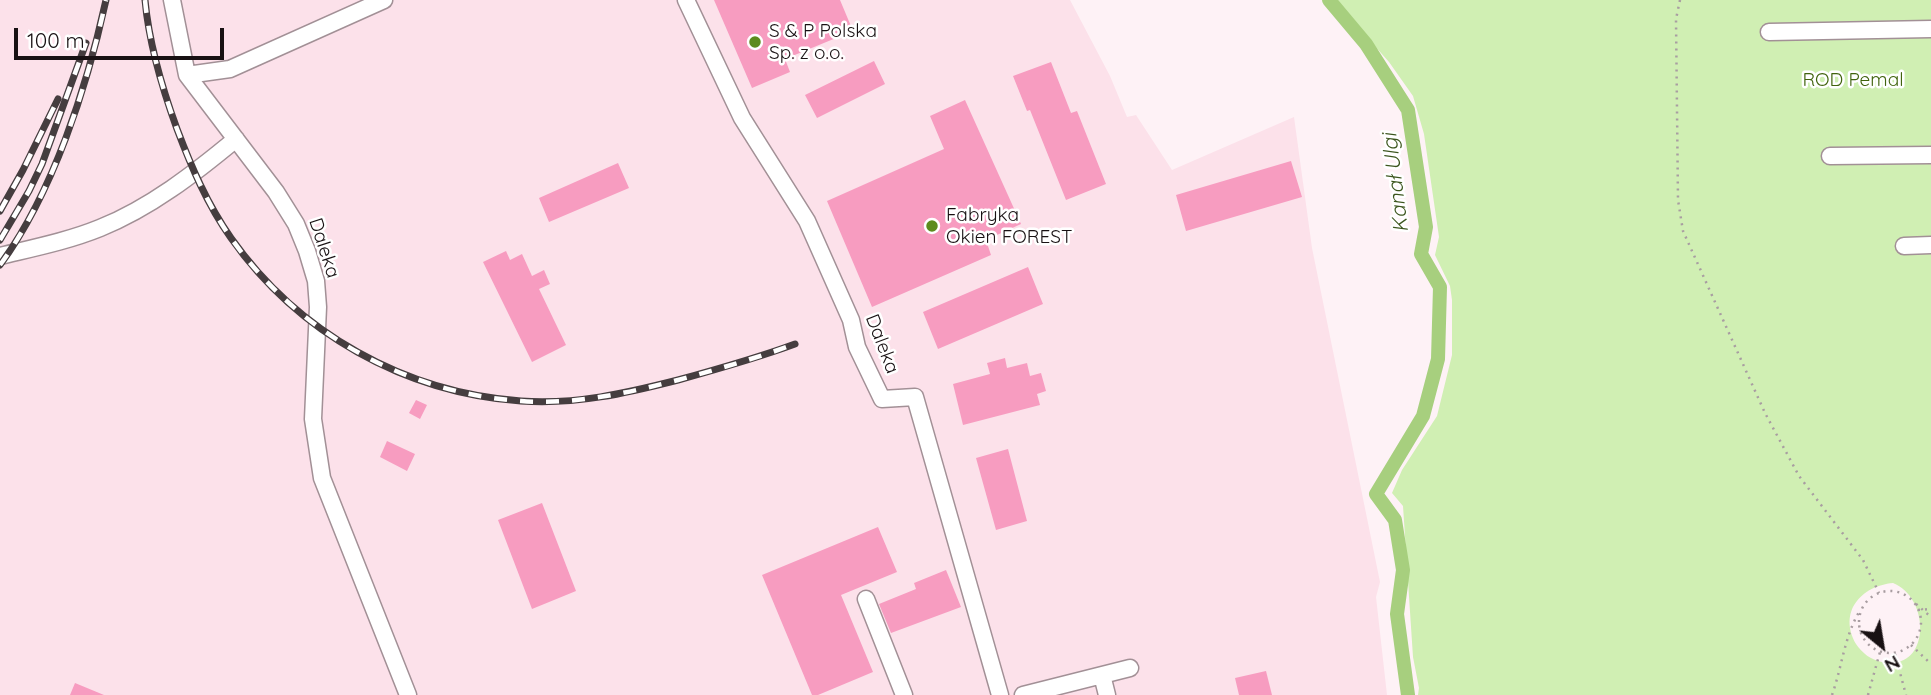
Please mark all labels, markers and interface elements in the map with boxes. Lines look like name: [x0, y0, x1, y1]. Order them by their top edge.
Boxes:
scale bar: [18, 14, 228, 58]
place label: S & P Polska Sp. z o.o.: [769, 20, 877, 64]
text: 100 m: [27, 27, 85, 53]
marker: S & P Polska Sp. z o.o.: [747, 34, 763, 50]
park label: ROD Pemal: [1802, 69, 1904, 91]
water label: Kanał Ulgi: [1377, 132, 1415, 234]
place label: Fabryka Okien FOREST: [946, 204, 1073, 248]
street label: Daleka: [304, 215, 344, 281]
marker: Fabryka Okien FOREST: [924, 218, 940, 234]
street label: Daleka: [860, 311, 904, 377]
north arrow: [1847, 611, 1917, 681]
text: N: [1880, 650, 1905, 678]

